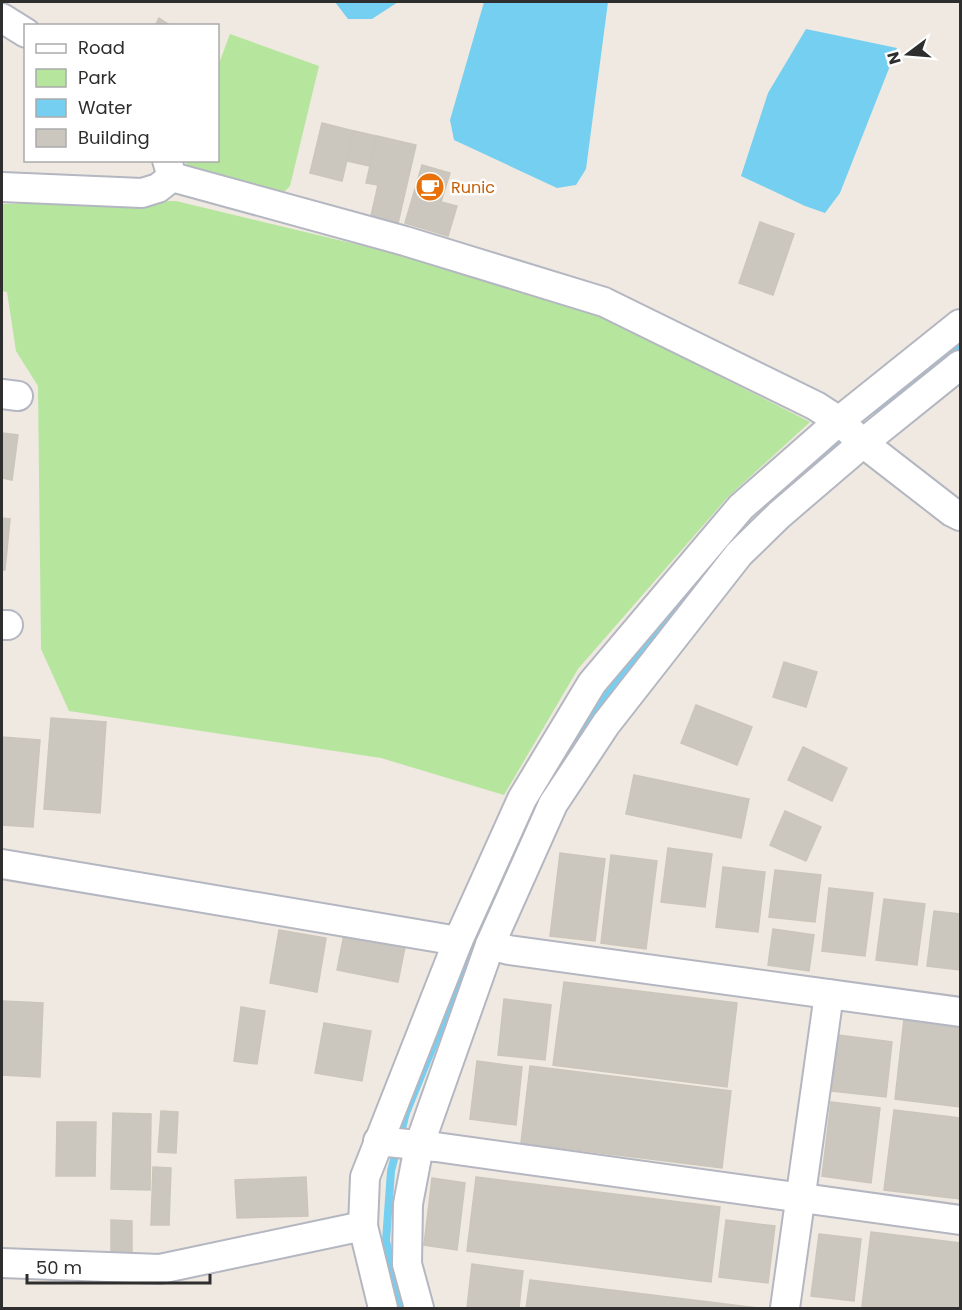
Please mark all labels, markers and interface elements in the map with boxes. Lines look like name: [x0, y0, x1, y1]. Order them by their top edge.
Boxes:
legend: [24, 24, 219, 162]
north arrow: [878, 24, 938, 84]
text: Road: [78, 35, 125, 60]
text: N: [881, 49, 907, 67]
text: Park: [78, 65, 117, 90]
text: Water: [78, 95, 132, 120]
text: Building: [78, 125, 150, 150]
cafe icon: Runic: [414, 171, 446, 203]
place label: Runic: [451, 176, 495, 199]
scale bar: [27, 1247, 210, 1285]
text: 50 m: [36, 1255, 82, 1280]

